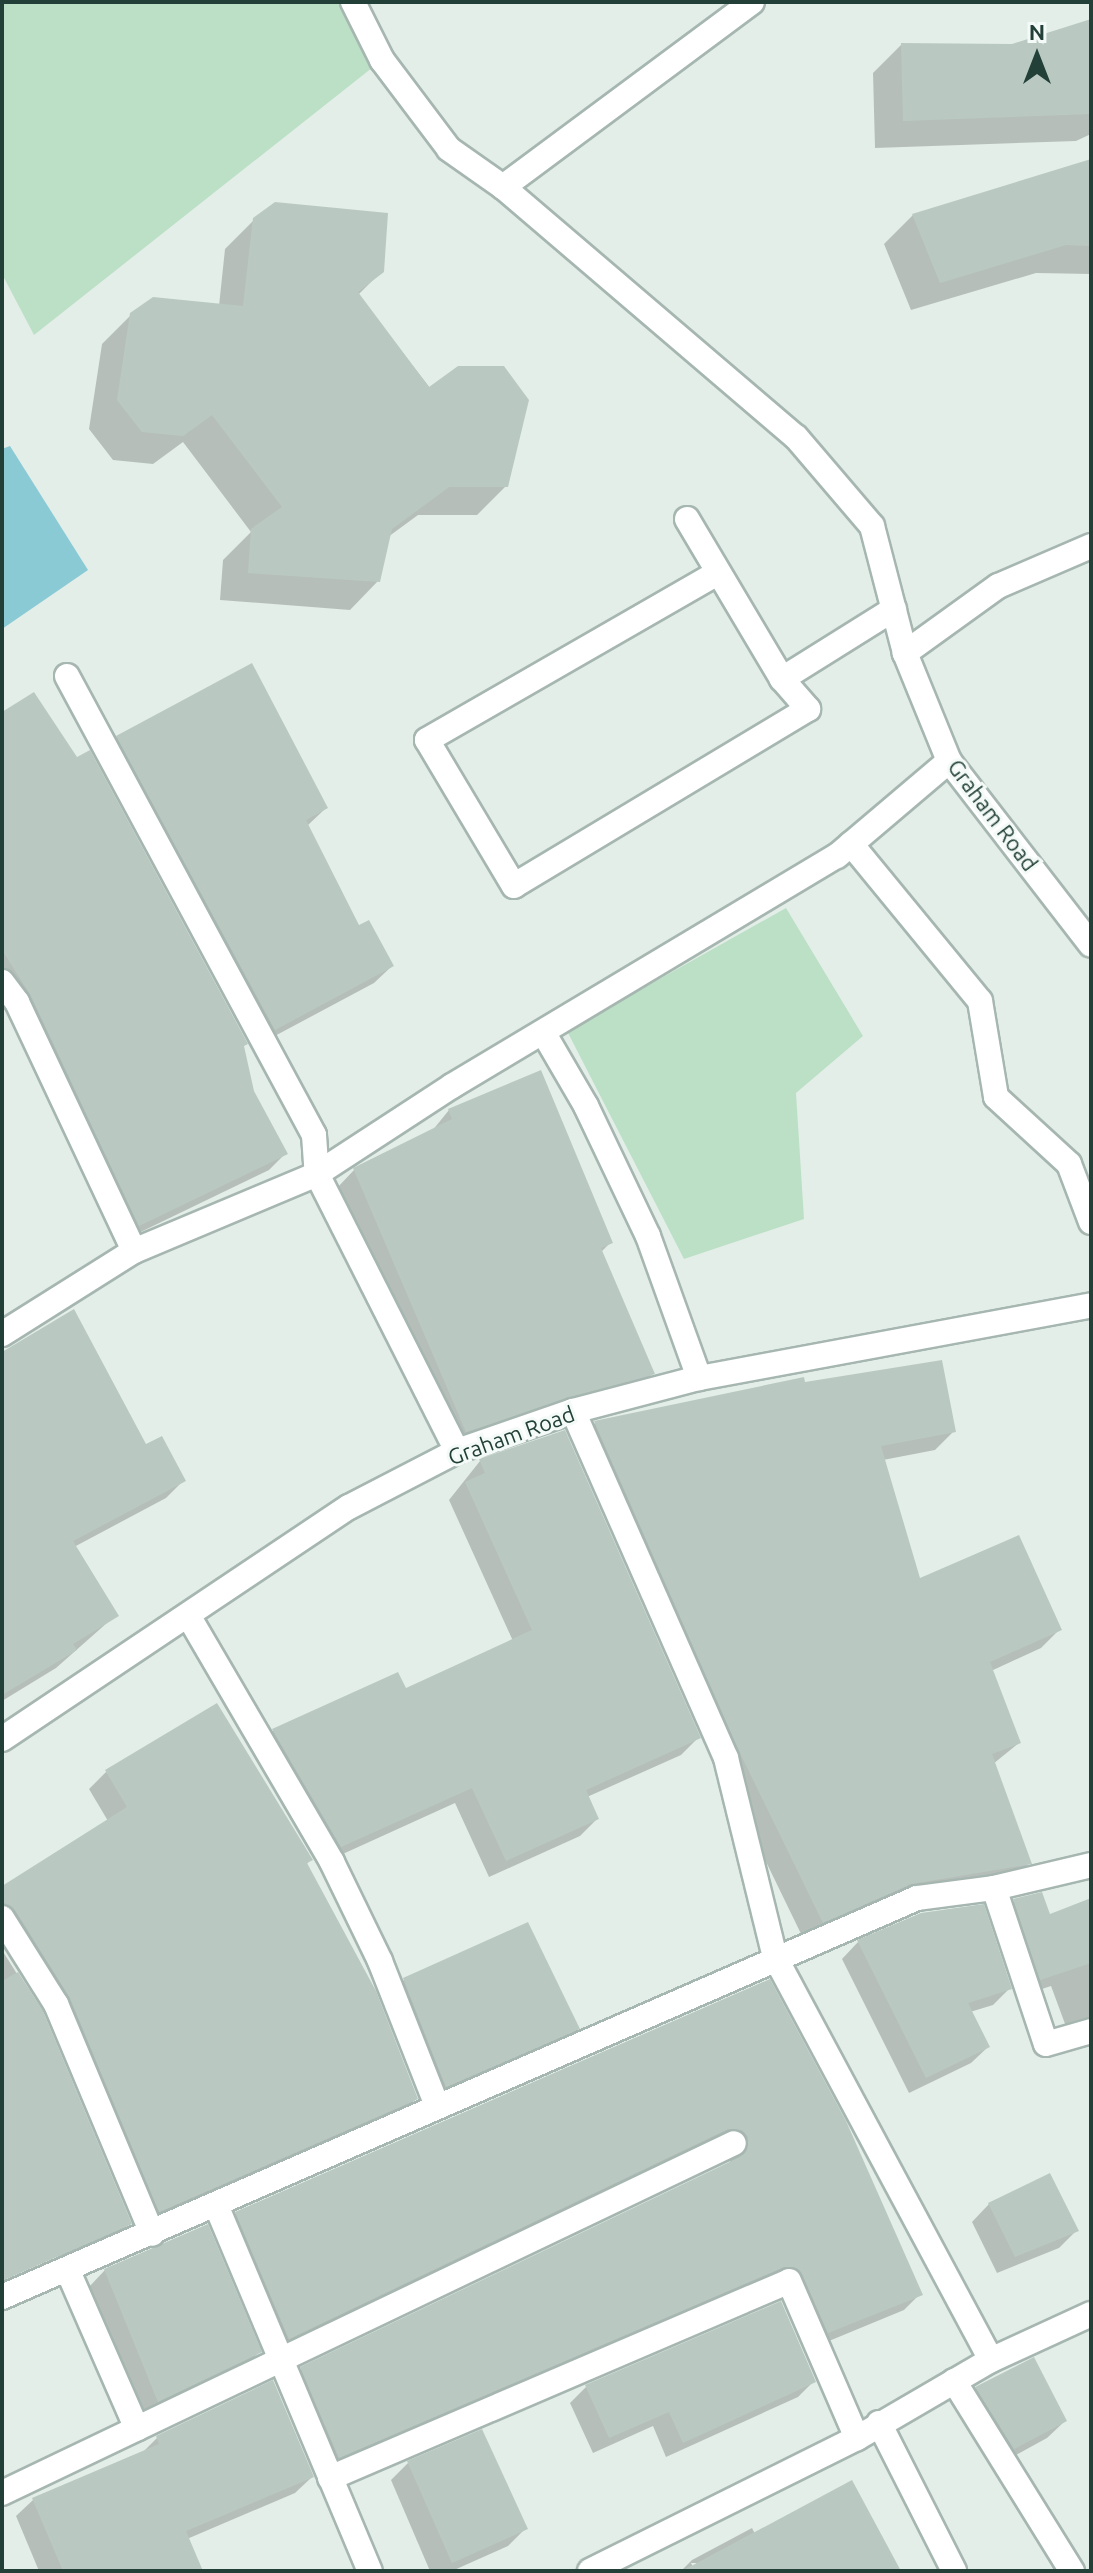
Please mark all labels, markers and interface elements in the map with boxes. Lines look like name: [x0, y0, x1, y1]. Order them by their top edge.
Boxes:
north arrow: [997, 16, 1077, 96]
text: N: [1029, 19, 1045, 44]
street label: Graham Road: [942, 754, 1044, 876]
street label: Graham Road: [444, 1400, 578, 1470]

